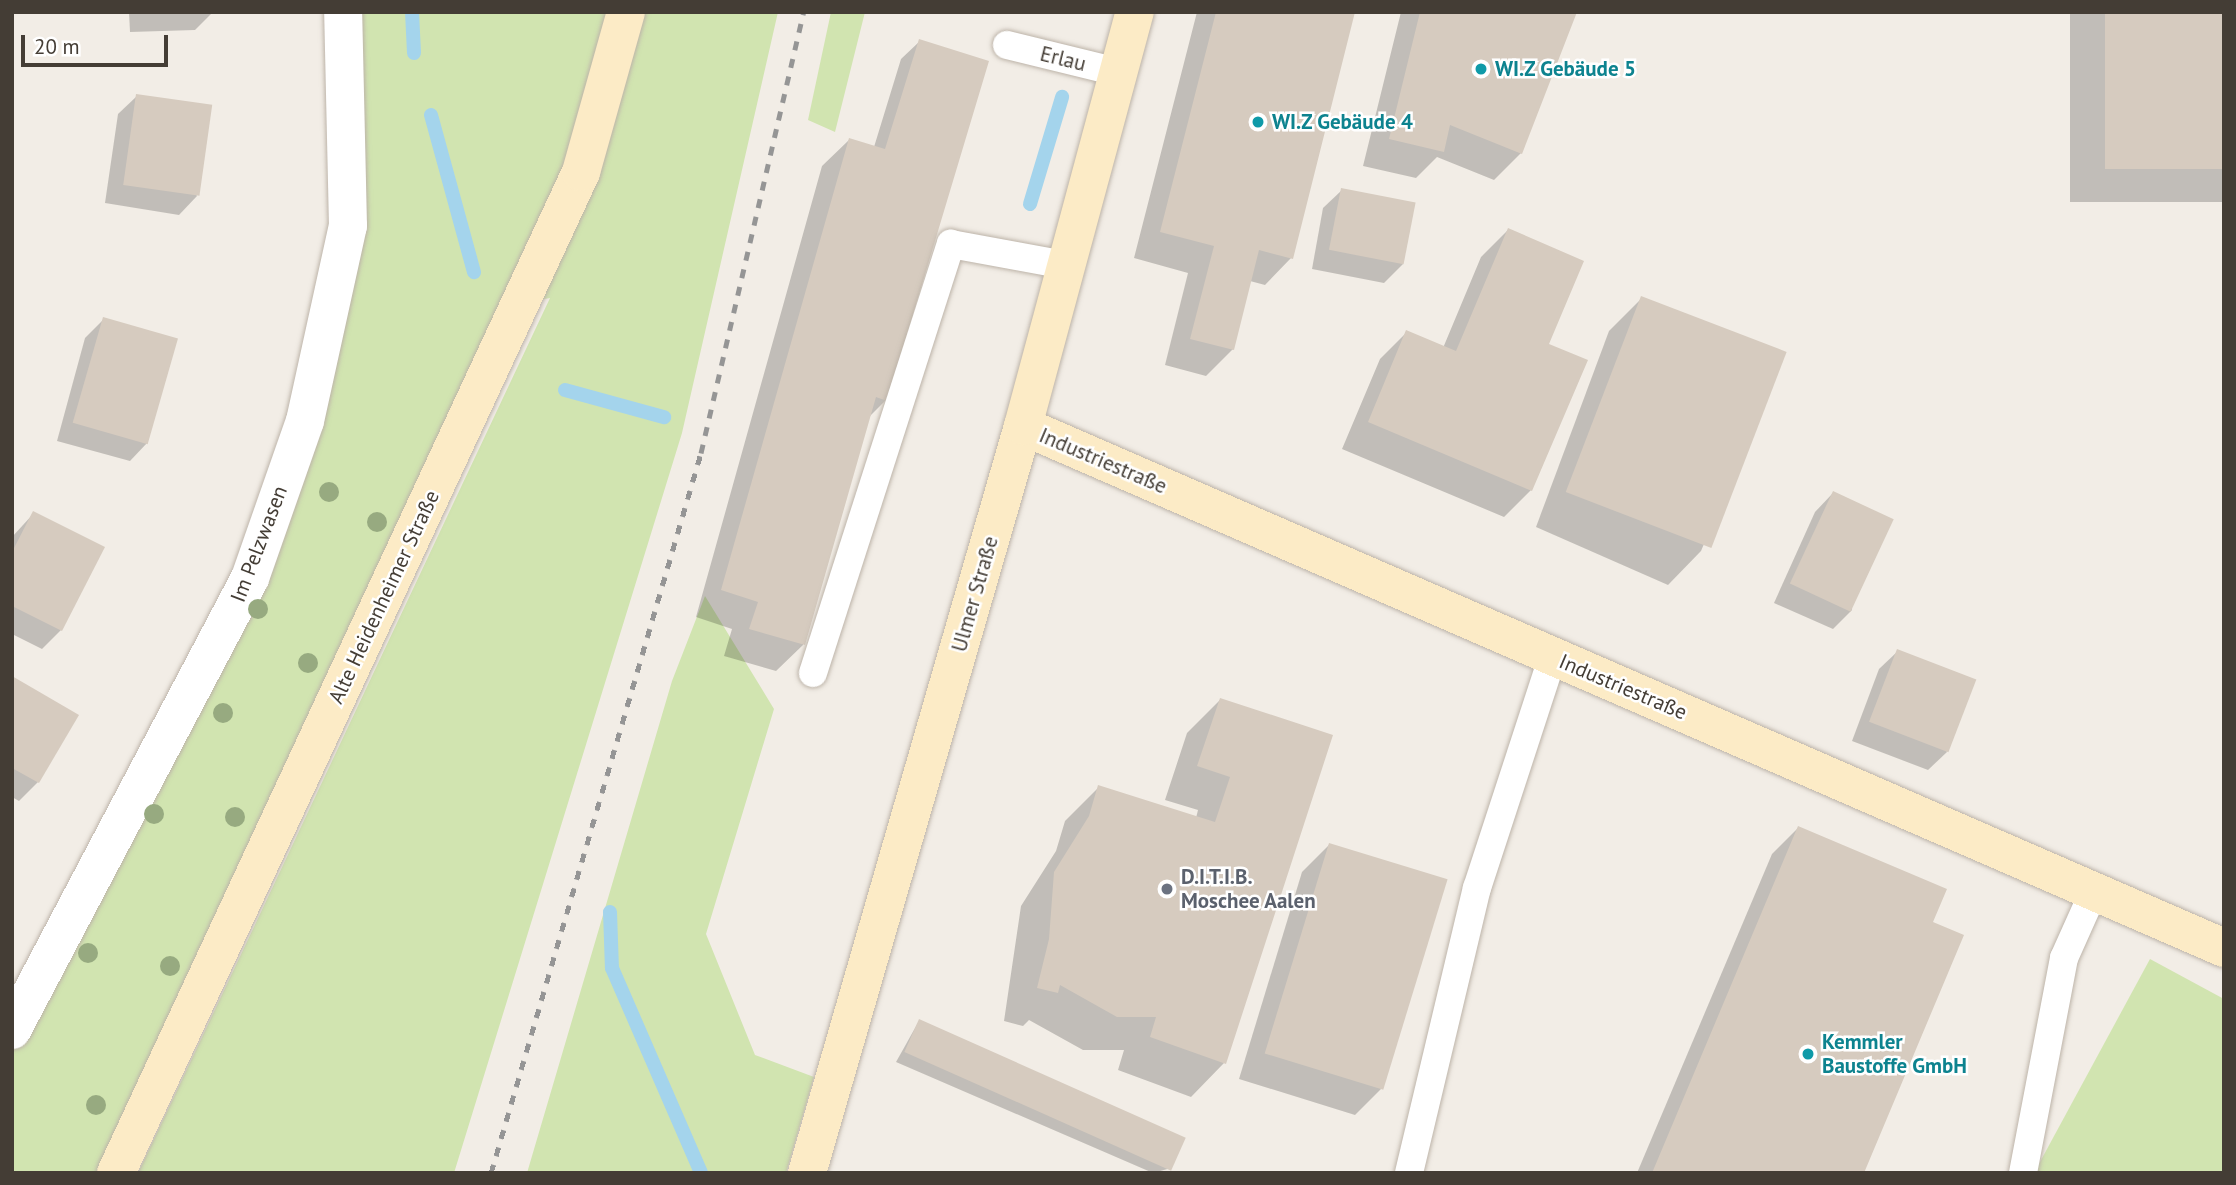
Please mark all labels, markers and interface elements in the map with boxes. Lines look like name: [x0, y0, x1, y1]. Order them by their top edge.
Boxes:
scale bar: [24, 21, 172, 65]
text: 20 m: [34, 33, 80, 60]
street label: Erlau: [1038, 41, 1088, 77]
place label: WI.Z Gebäude 5: [1495, 56, 1637, 82]
marker: WI.Z Gebäude 5: [1473, 61, 1489, 77]
place label: WI.Z Gebäude 4: [1272, 109, 1414, 135]
marker: WI.Z Gebäude 4: [1250, 114, 1266, 130]
street label: Industriestraße: [1035, 423, 1171, 499]
street label: Im Pelzwasen: [225, 482, 293, 606]
street label: Alte Heidenheimer Straße: [323, 486, 445, 708]
street label: Ulmer Straße: [946, 533, 1004, 655]
street label: Industriestraße: [1555, 649, 1691, 725]
place label: D.I.T.I.B. Moschee Aalen: [1181, 864, 1316, 914]
marker: D.I.T.I.B. Moschee Aalen: [1159, 881, 1175, 897]
place label: Kemmler Baustoffe GmbH: [1822, 1029, 1967, 1079]
marker: Kemmler Baustoffe GmbH: [1800, 1046, 1816, 1062]

